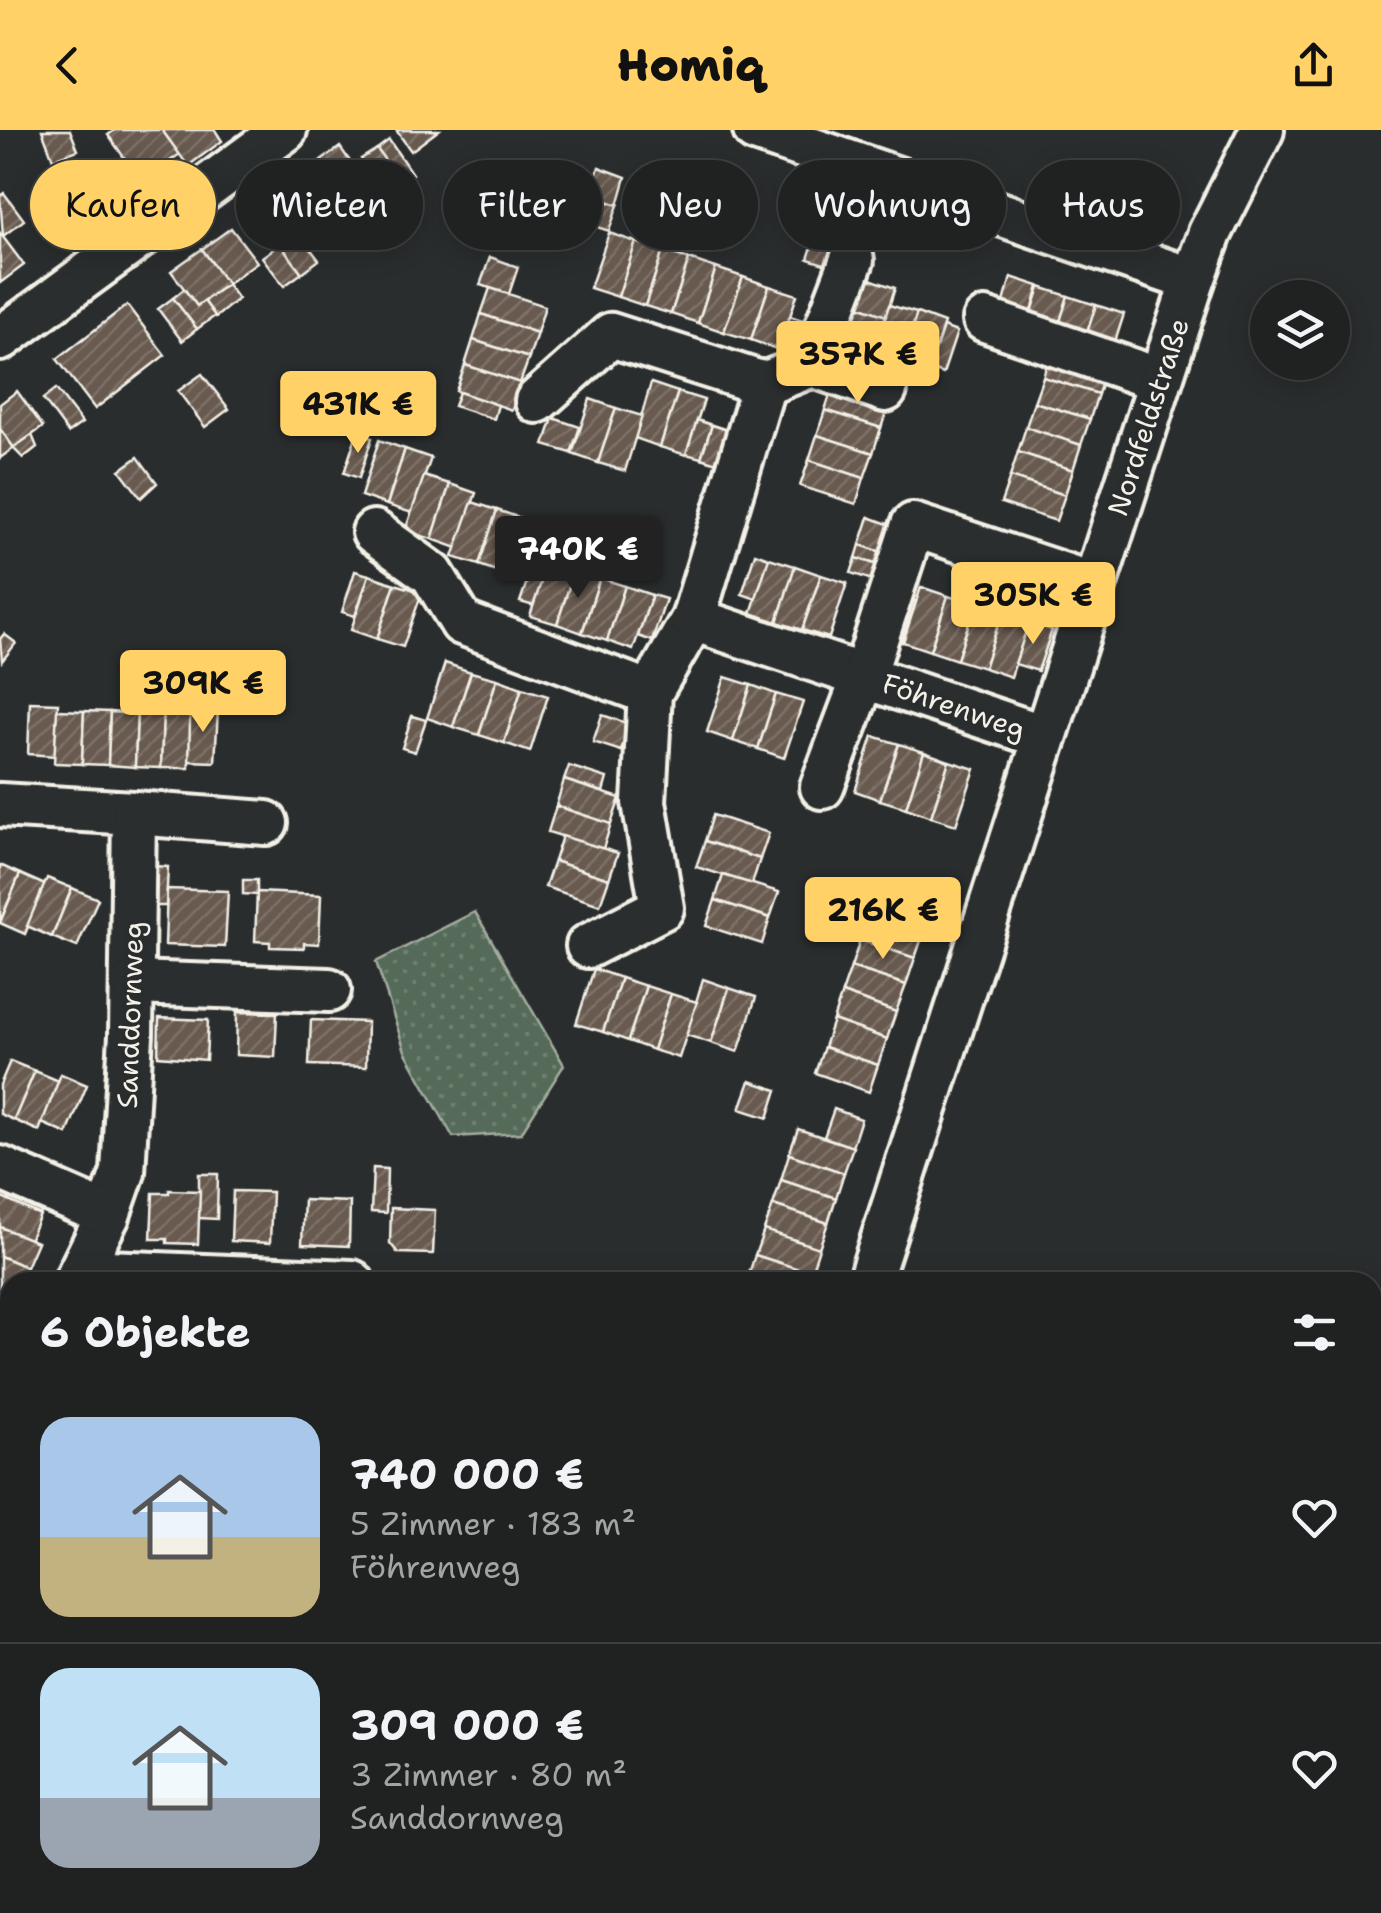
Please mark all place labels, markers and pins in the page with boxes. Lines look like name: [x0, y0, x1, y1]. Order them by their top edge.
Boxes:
pin: 357K €: [777, 321, 939, 406]
pin: 431K €: [277, 371, 439, 456]
pin: 740K €: [497, 516, 659, 601]
pin: 305K €: [952, 562, 1114, 647]
pin: 309K €: [122, 650, 284, 735]
pin: 216K €: [802, 877, 964, 962]

